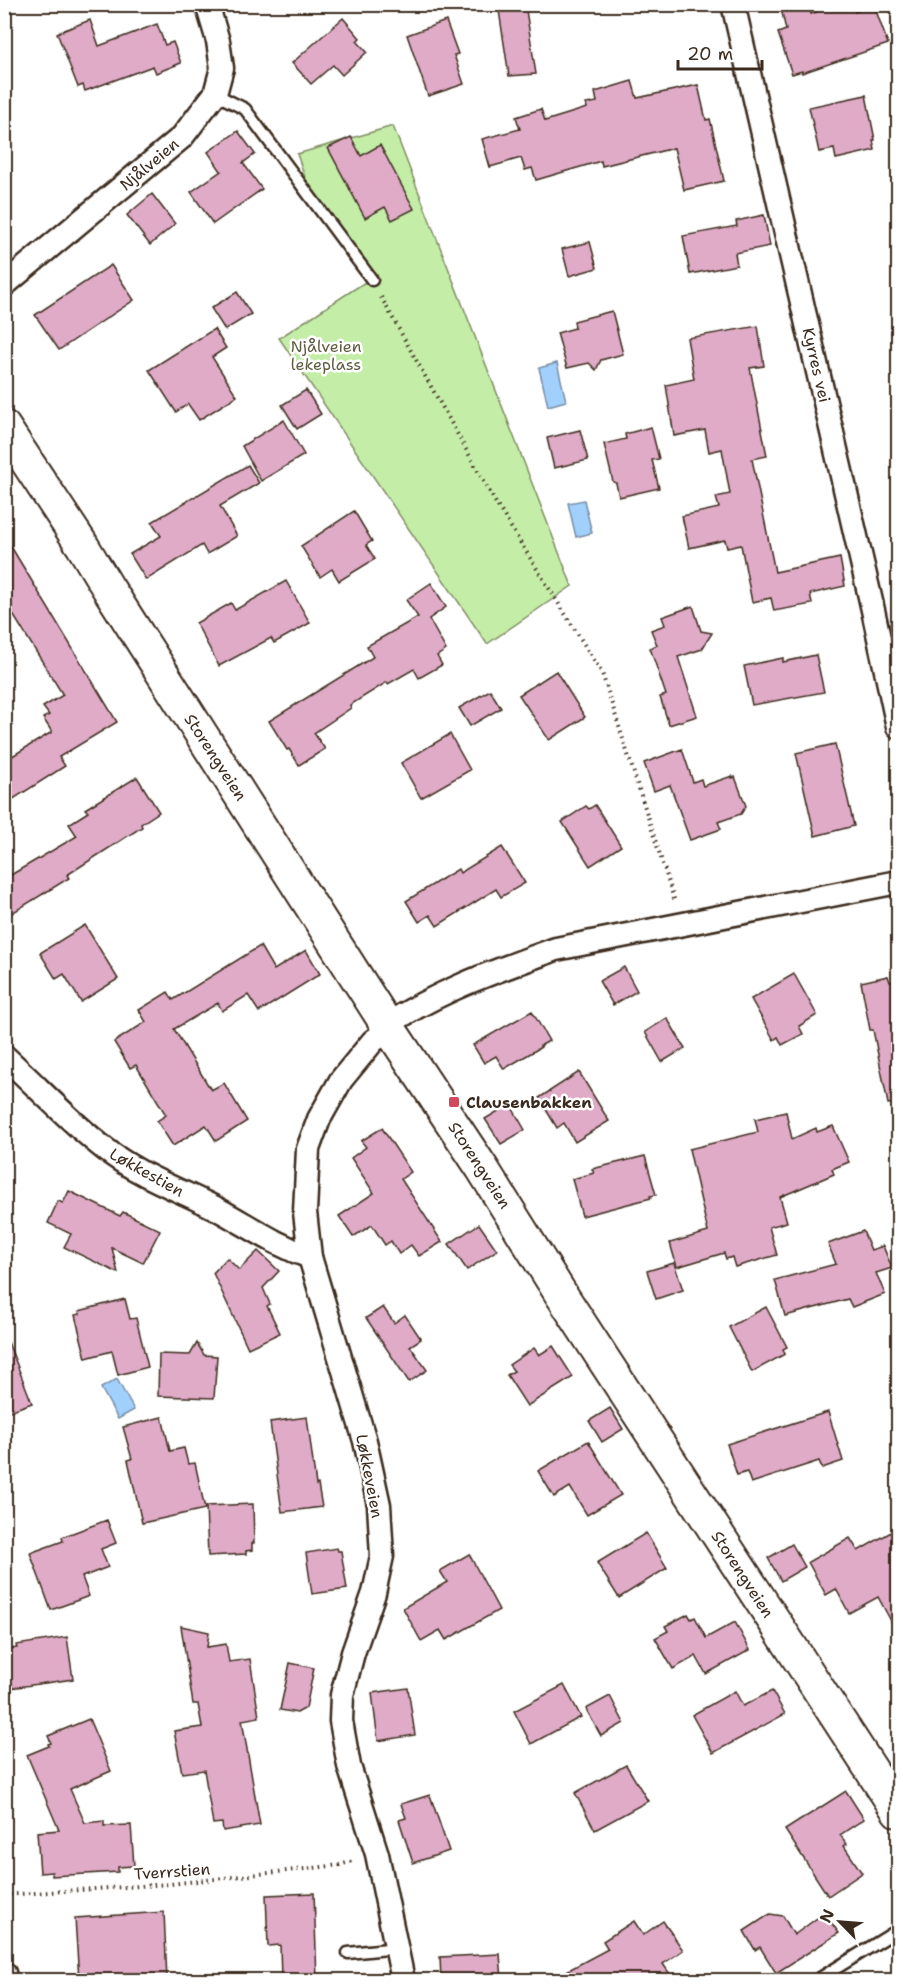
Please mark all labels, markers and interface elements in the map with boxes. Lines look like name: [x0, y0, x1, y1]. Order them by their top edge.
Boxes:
scale bar: [678, 33, 762, 71]
text: 20 m: [687, 42, 733, 66]
street label: Njålveien: [115, 133, 183, 195]
street label: Kyrres vei: [798, 326, 835, 405]
park label: Njålveien lekeplass: [290, 336, 362, 375]
street label: Storengveien: [180, 710, 252, 805]
place label: Clausenbakken: [466, 1092, 592, 1113]
marker: Clausenbakken: [447, 1095, 461, 1109]
street label: Storengveien: [444, 1118, 516, 1213]
street label: Løkkestien: [106, 1143, 188, 1202]
street label: Løkkeveien: [351, 1432, 388, 1520]
street label: Storengveien: [707, 1527, 779, 1622]
street label: Tverrstien: [133, 1858, 211, 1885]
north arrow: [810, 1892, 870, 1952]
text: N: [815, 1906, 839, 1926]

